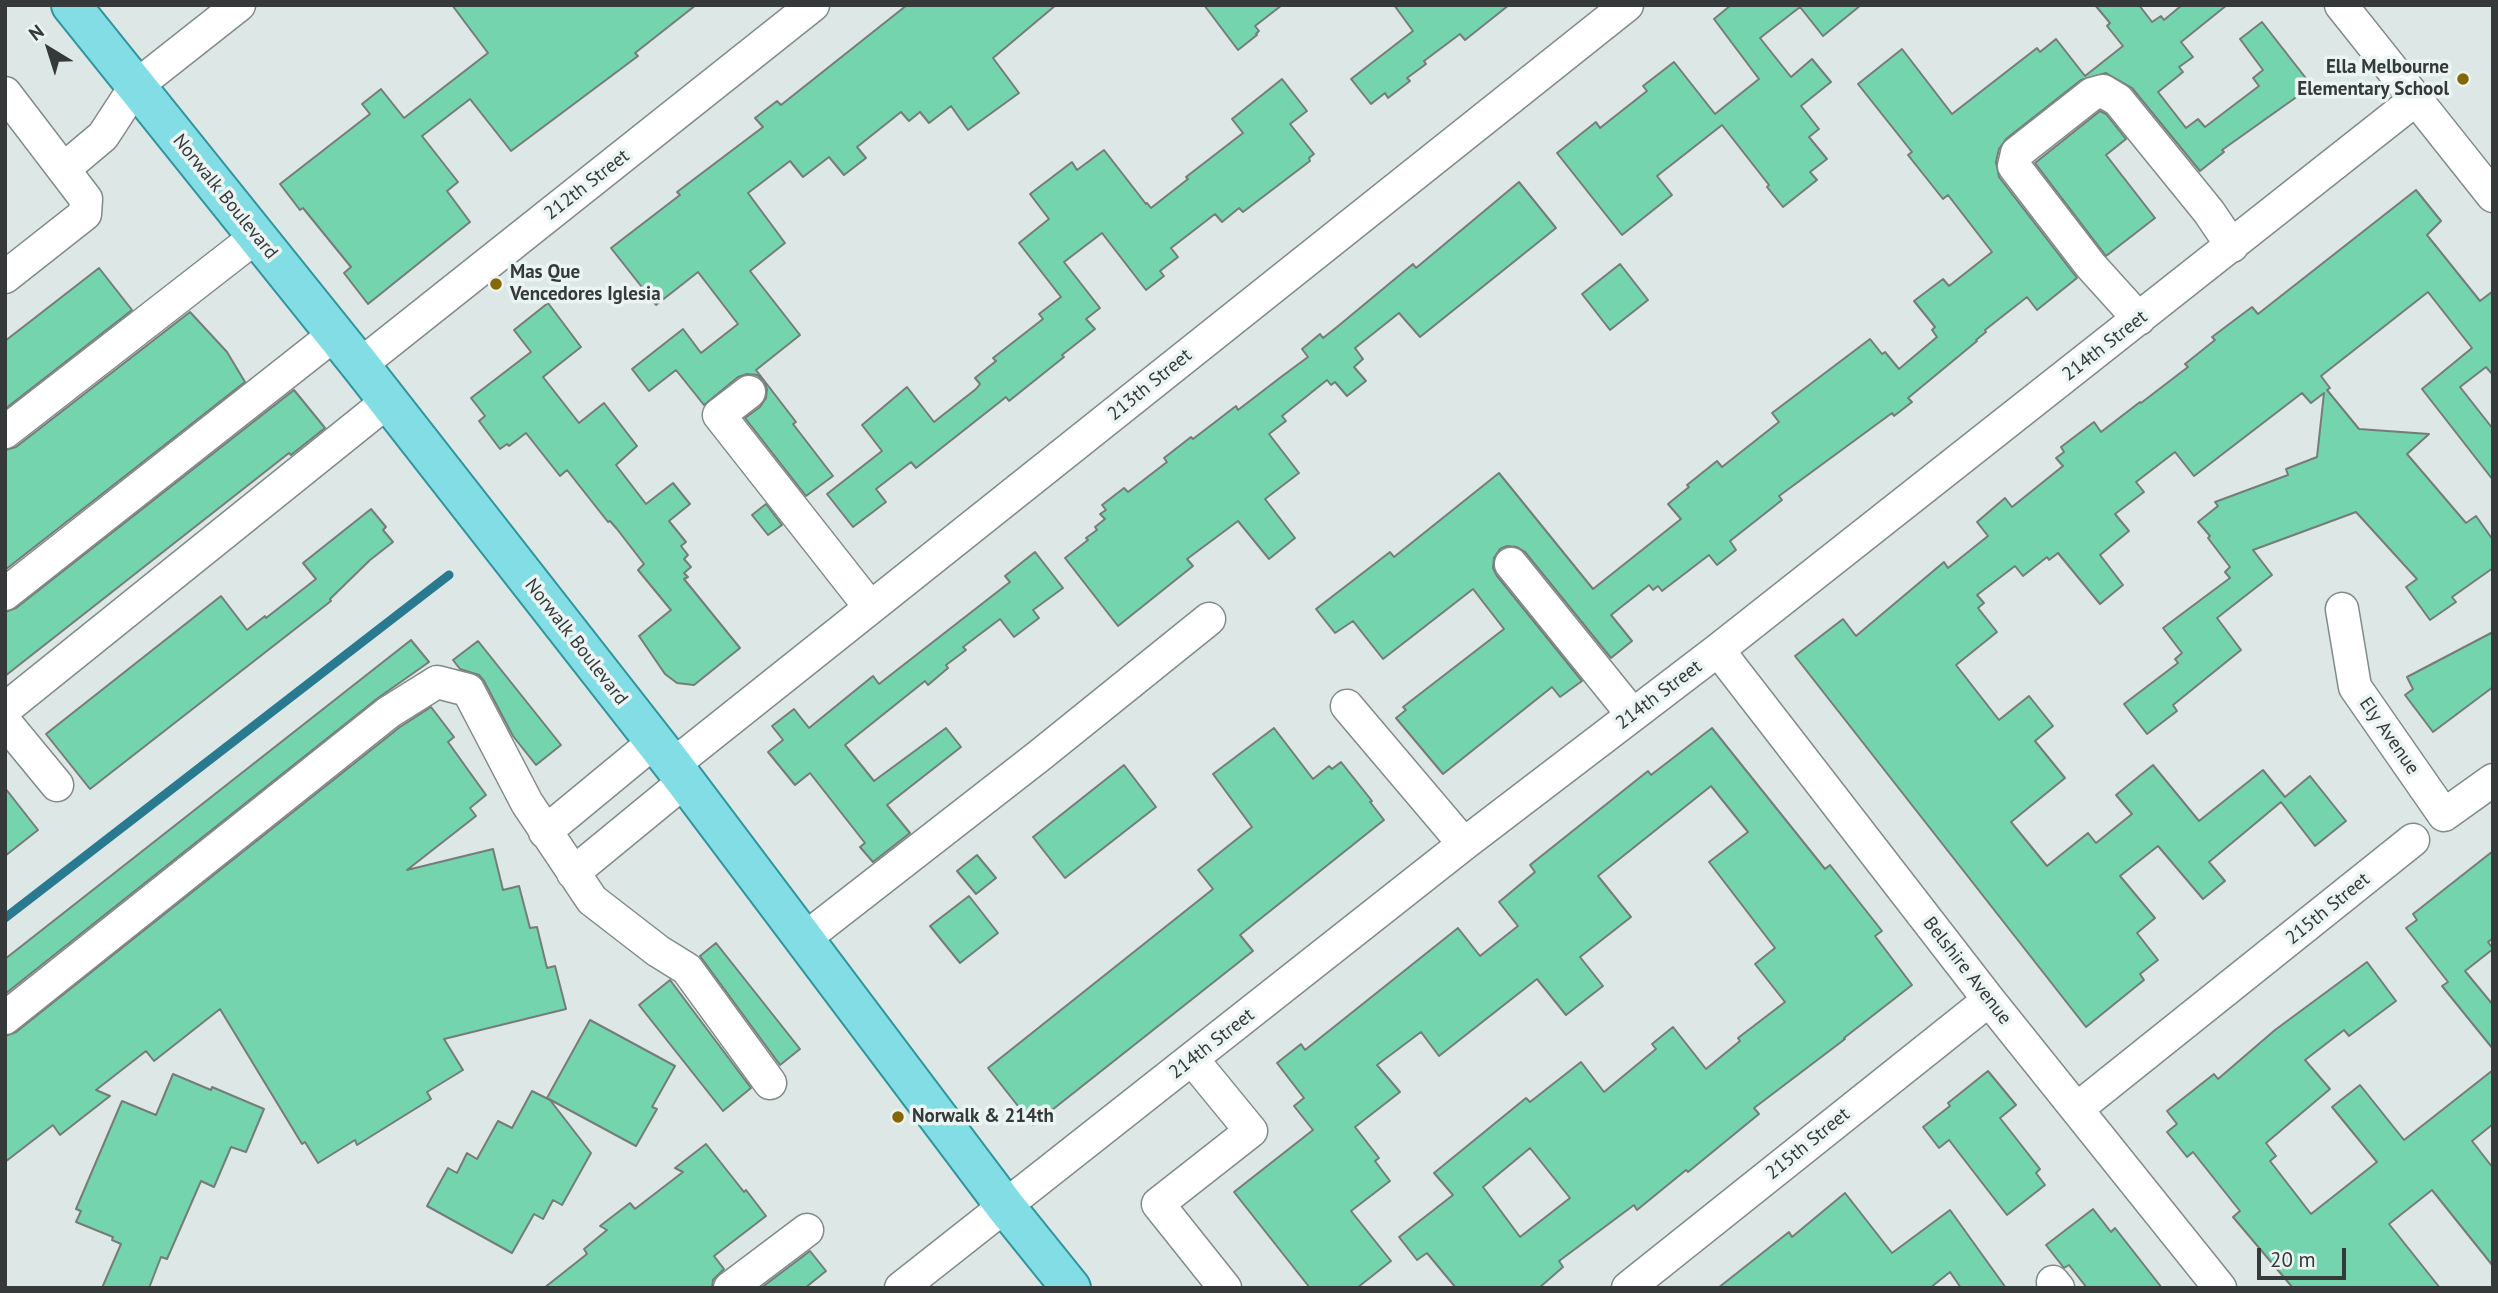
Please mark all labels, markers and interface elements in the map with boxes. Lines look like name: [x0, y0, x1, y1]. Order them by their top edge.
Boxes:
north arrow: [14, 14, 84, 84]
text: N: [24, 19, 48, 46]
place label: Ella Melbourne Elementary School: [2297, 57, 2449, 101]
marker: Ella Melbourne Elementary School: [2455, 71, 2471, 87]
street label: Norwalk Boulevard: [168, 130, 282, 264]
street label: 212th Street: [540, 145, 634, 225]
place label: Mas Que Vencedores Iglesia: [510, 262, 661, 306]
marker: Mas Que Vencedores Iglesia: [488, 276, 504, 292]
street label: 214th Street: [2058, 306, 2152, 386]
street label: 213th Street: [1103, 344, 1197, 426]
street label: Norwalk Boulevard: [520, 574, 632, 710]
street label: 214th Street: [1612, 655, 1706, 735]
street label: Ely Avenue: [2354, 693, 2424, 779]
street label: 215th Street: [2281, 868, 2375, 950]
street label: Belshire Avenue: [1918, 913, 2016, 1029]
street label: 214th Street: [1165, 1004, 1259, 1084]
street label: 215th Street: [1761, 1103, 1855, 1185]
place label: Norwalk & 214th: [912, 1106, 1054, 1128]
marker: Norwalk & 214th: [890, 1109, 906, 1125]
scale bar: [2260, 1234, 2349, 1278]
text: 20 m: [2270, 1246, 2316, 1273]

